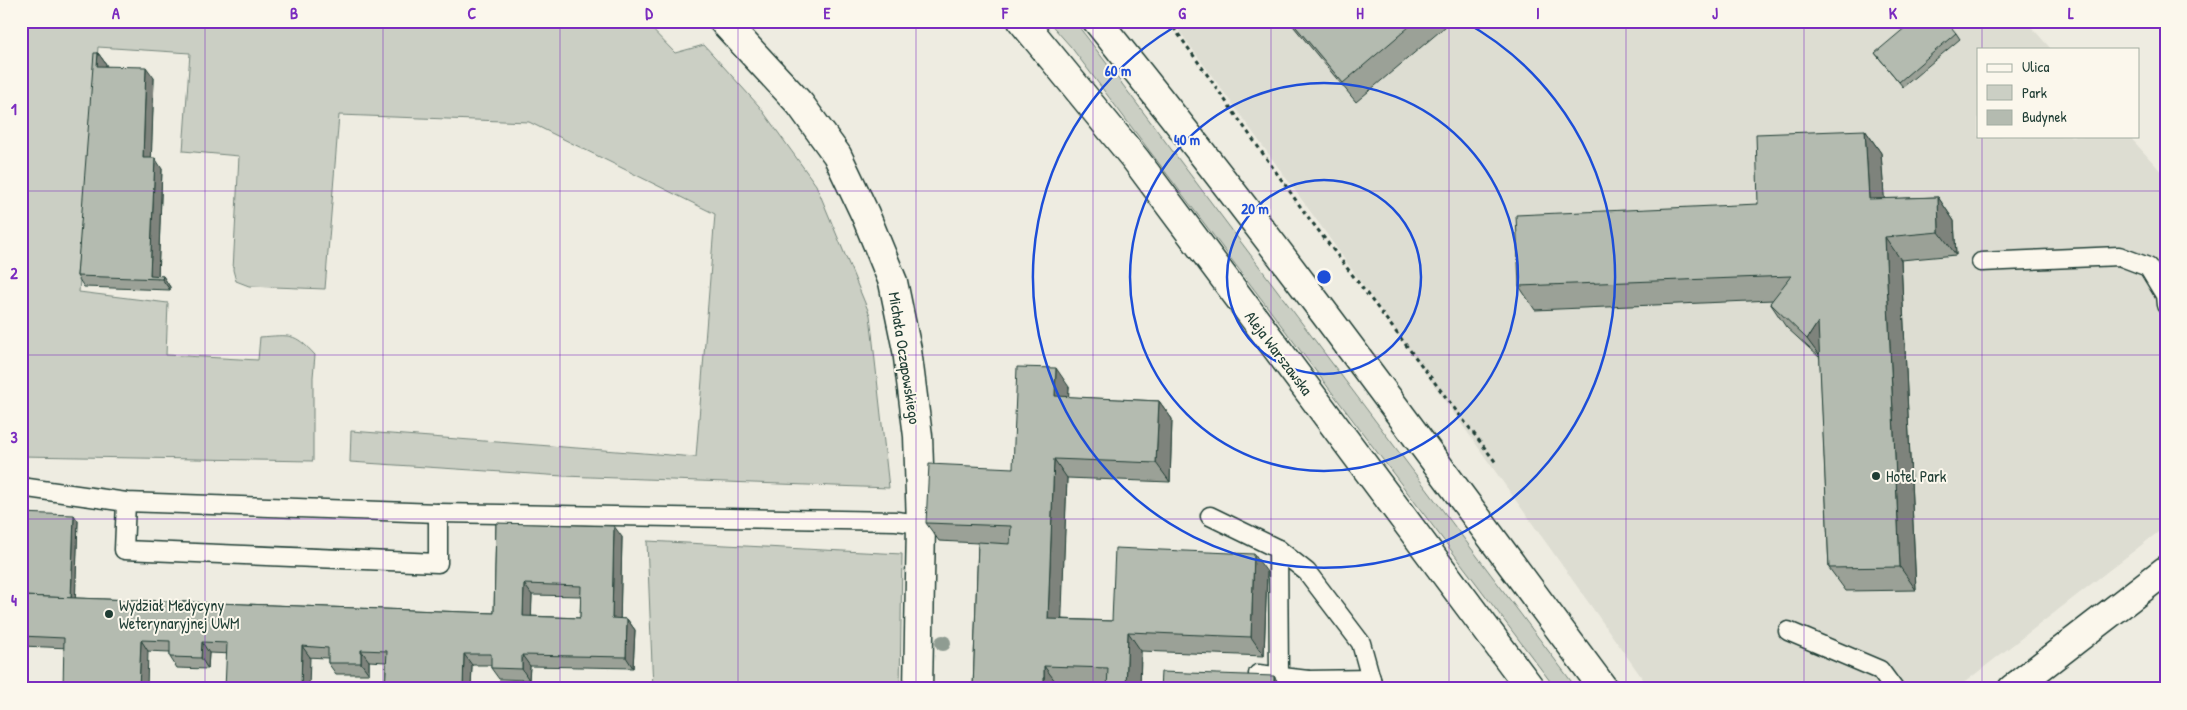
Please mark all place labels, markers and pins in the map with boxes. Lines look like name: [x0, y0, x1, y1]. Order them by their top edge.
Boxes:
centre of rings: [1315, 268, 1333, 286]
place label: Hotel Park: [1886, 465, 1947, 487]
marker: Hotel Park: [1870, 470, 1882, 482]
place label: Wydział Medycyny Weterynaryjnej UWM: [119, 594, 239, 634]
marker: Wydział Medycyny Weterynaryjnej UWM: [103, 608, 115, 620]

